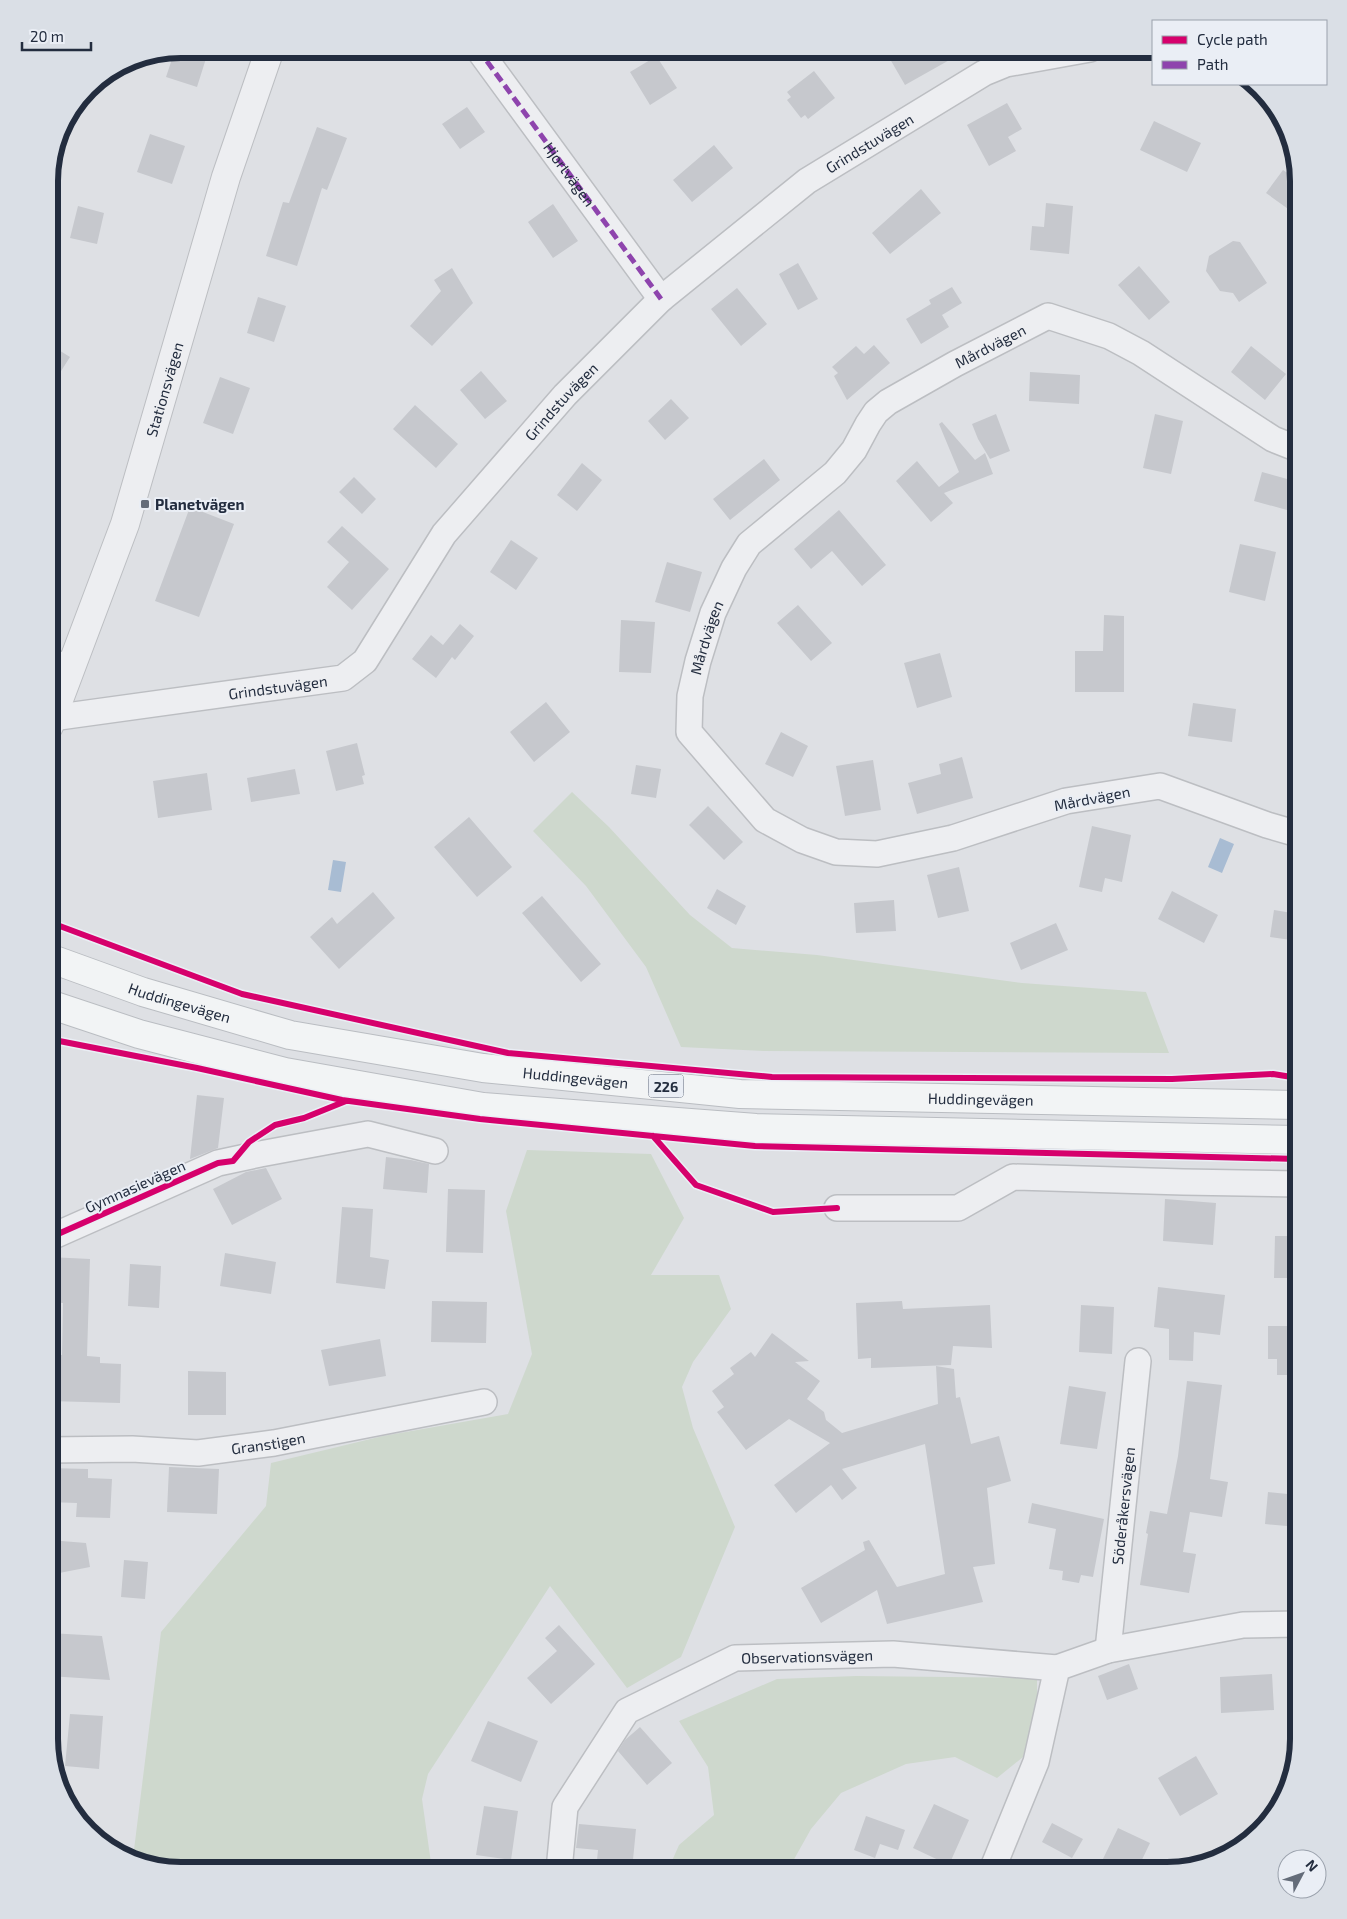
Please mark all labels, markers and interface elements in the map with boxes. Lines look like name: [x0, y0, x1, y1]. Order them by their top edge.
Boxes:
scale bar: [22, 20, 91, 52]
legend: [1152, 20, 1327, 85]
text: 20 m: [30, 27, 64, 45]
text: Cycle path: [1197, 30, 1268, 48]
text: Path: [1197, 55, 1228, 73]
street label: Grindstuvägen: [822, 109, 917, 177]
street label: Hjortvägen: [540, 138, 599, 210]
street label: Mårdvägen: [952, 320, 1029, 372]
street label: Stationsvägen: [142, 340, 186, 439]
street label: Grindstuvägen: [521, 359, 601, 444]
place label: Planetvägen: [155, 495, 244, 513]
marker: Planetvägen: [139, 498, 151, 510]
street label: Mårdvägen: [686, 597, 727, 677]
street label: Grindstuvägen: [227, 671, 328, 703]
street label: Mårdvägen: [1052, 782, 1132, 814]
street label: Huddingevägen: [126, 978, 233, 1026]
street label: Huddingevägen: [522, 1063, 629, 1092]
road number: 226: [648, 1074, 684, 1098]
street label: Huddingevägen: [928, 1089, 1034, 1109]
street label: Gymnasievägen: [82, 1156, 188, 1216]
street label: Granstigen: [230, 1428, 307, 1458]
street label: Söderåkersvägen: [1108, 1446, 1138, 1565]
street label: Observationsvägen: [741, 1646, 873, 1667]
north arrow: [1277, 1849, 1327, 1899]
text: N: [1302, 1856, 1322, 1875]

